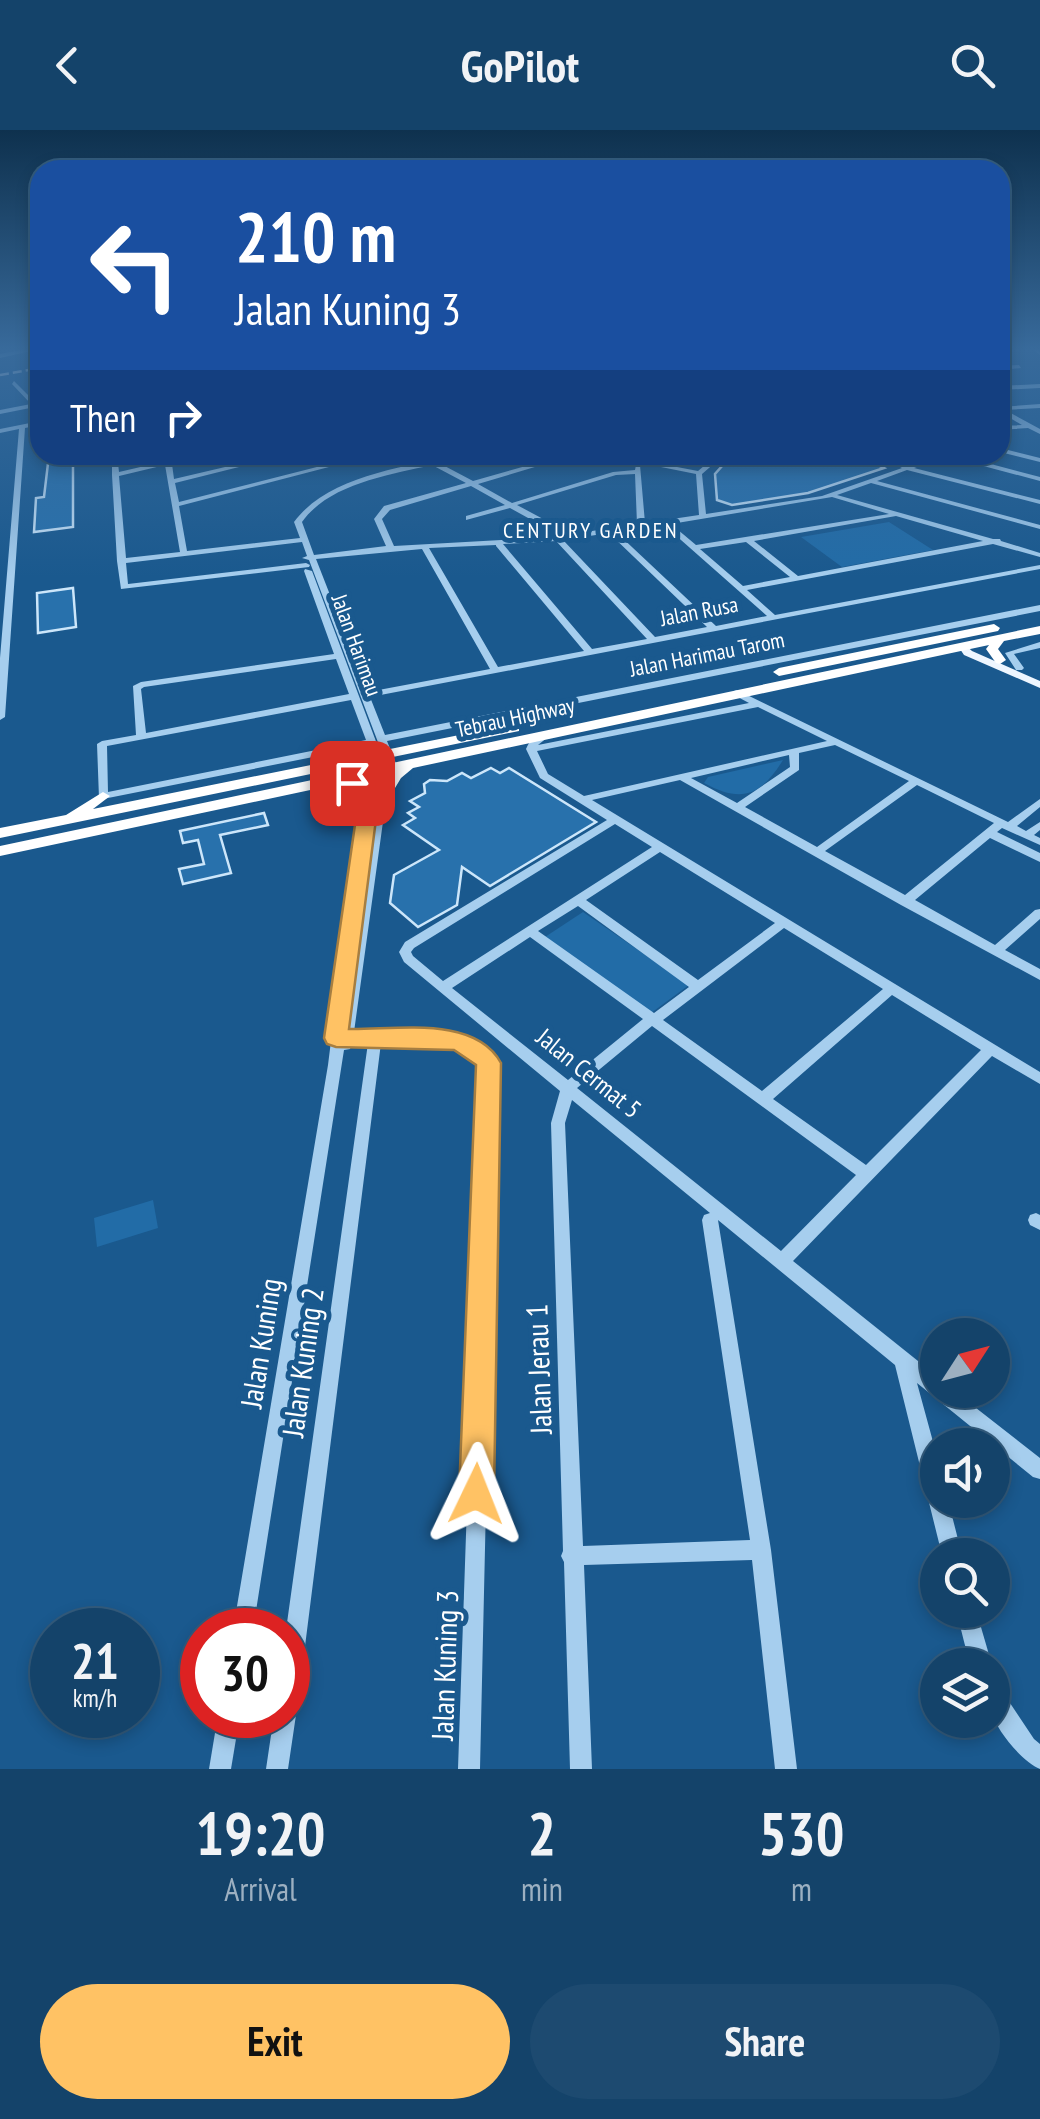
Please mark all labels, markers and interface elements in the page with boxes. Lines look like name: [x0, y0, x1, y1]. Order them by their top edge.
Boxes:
text: GoPilot: [461, 36, 579, 94]
icon: back: [40, 38, 95, 93]
icon: search: [945, 38, 1000, 93]
text: 210 m: [235, 191, 396, 281]
icon: left: [70, 200, 200, 330]
text: Jalan Kuning 3: [235, 279, 461, 337]
icon: right: [156, 390, 211, 445]
text: Then: [70, 393, 136, 442]
district label: CENTURY GARDEN: [503, 516, 679, 544]
street label: Jalan Harimau: [325, 589, 388, 700]
street label: Jalan Rusa: [657, 590, 740, 632]
street label: Jalan Harimau Tarom: [626, 625, 787, 683]
street label: Tebrau Highway: [453, 691, 578, 743]
pin: [310, 741, 395, 826]
icon: arrive: [325, 756, 380, 811]
street label: Jalan Cermat 5: [529, 1020, 648, 1125]
street label: Jalan Kuning: [230, 1275, 289, 1412]
street label: Jalan Kuning 2: [272, 1285, 332, 1440]
street label: Jalan Jerau 1: [516, 1303, 560, 1436]
north arrow: [920, 1318, 1010, 1408]
map controls: [920, 1318, 1010, 1738]
button: sound: [920, 1428, 1010, 1518]
position arrow: [424, 1442, 528, 1546]
button: search: [920, 1538, 1010, 1628]
street label: Jalan Kuning 3: [422, 1589, 466, 1742]
speed limit sign: 30: [180, 1608, 310, 1738]
text: 21: [71, 1628, 119, 1693]
button: layers: [920, 1648, 1010, 1738]
text: km/h: [73, 1682, 117, 1714]
text: 19:20: [196, 1794, 325, 1872]
text: 2: [528, 1794, 556, 1872]
text: 530: [758, 1794, 844, 1872]
text: Arrival: [224, 1868, 297, 1910]
text: min: [521, 1868, 563, 1910]
text: m: [791, 1868, 812, 1910]
button: Exit: [40, 1984, 510, 2099]
button: Share: [530, 1984, 1000, 2099]

